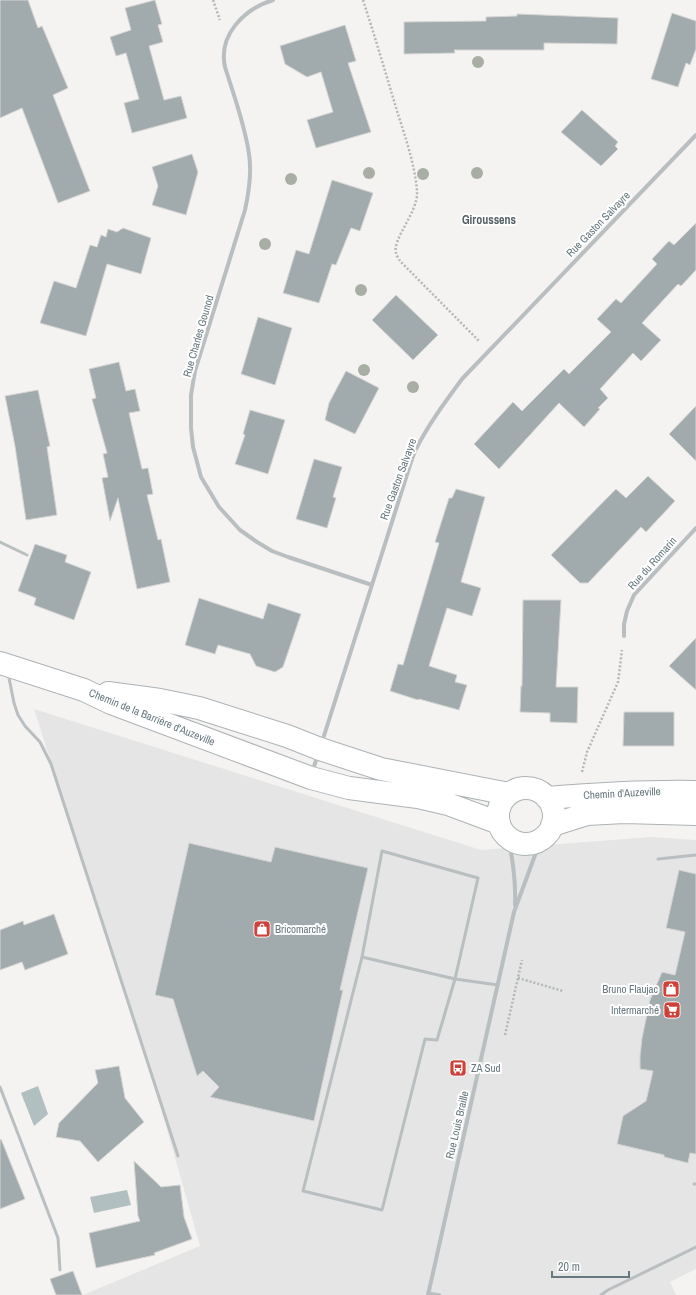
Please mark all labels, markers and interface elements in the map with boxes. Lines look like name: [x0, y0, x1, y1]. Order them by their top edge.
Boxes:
street label: Rue Gaston Salvayre: [563, 188, 633, 260]
district label: Giroussens: [462, 212, 517, 228]
street label: Rue Charles Gounod: [180, 293, 216, 379]
street label: Rue Gaston Salvayre: [377, 436, 419, 522]
street label: Rue du Romarin: [625, 534, 679, 592]
street label: Chemin de la Barrière d'Auzeville: [87, 685, 217, 749]
street label: Chemin d'Auzeville: [583, 784, 661, 802]
shop icon: Bricomarché: [252, 919, 272, 939]
place label: Bricomarché: [275, 922, 326, 936]
shop icon: Bruno Flaujac: [661, 979, 681, 999]
place label: Bruno Flaujac: [602, 982, 658, 996]
supermarket icon: Intermarché: [662, 1000, 682, 1020]
place label: Intermarché: [611, 1003, 659, 1017]
bus stop icon: ZA Sud: [448, 1058, 468, 1078]
place label: ZA Sud: [471, 1061, 501, 1075]
street label: Rue Louis Braille: [442, 1090, 472, 1160]
scale bar: [552, 1253, 629, 1279]
text: 20 m: [558, 1259, 580, 1275]

